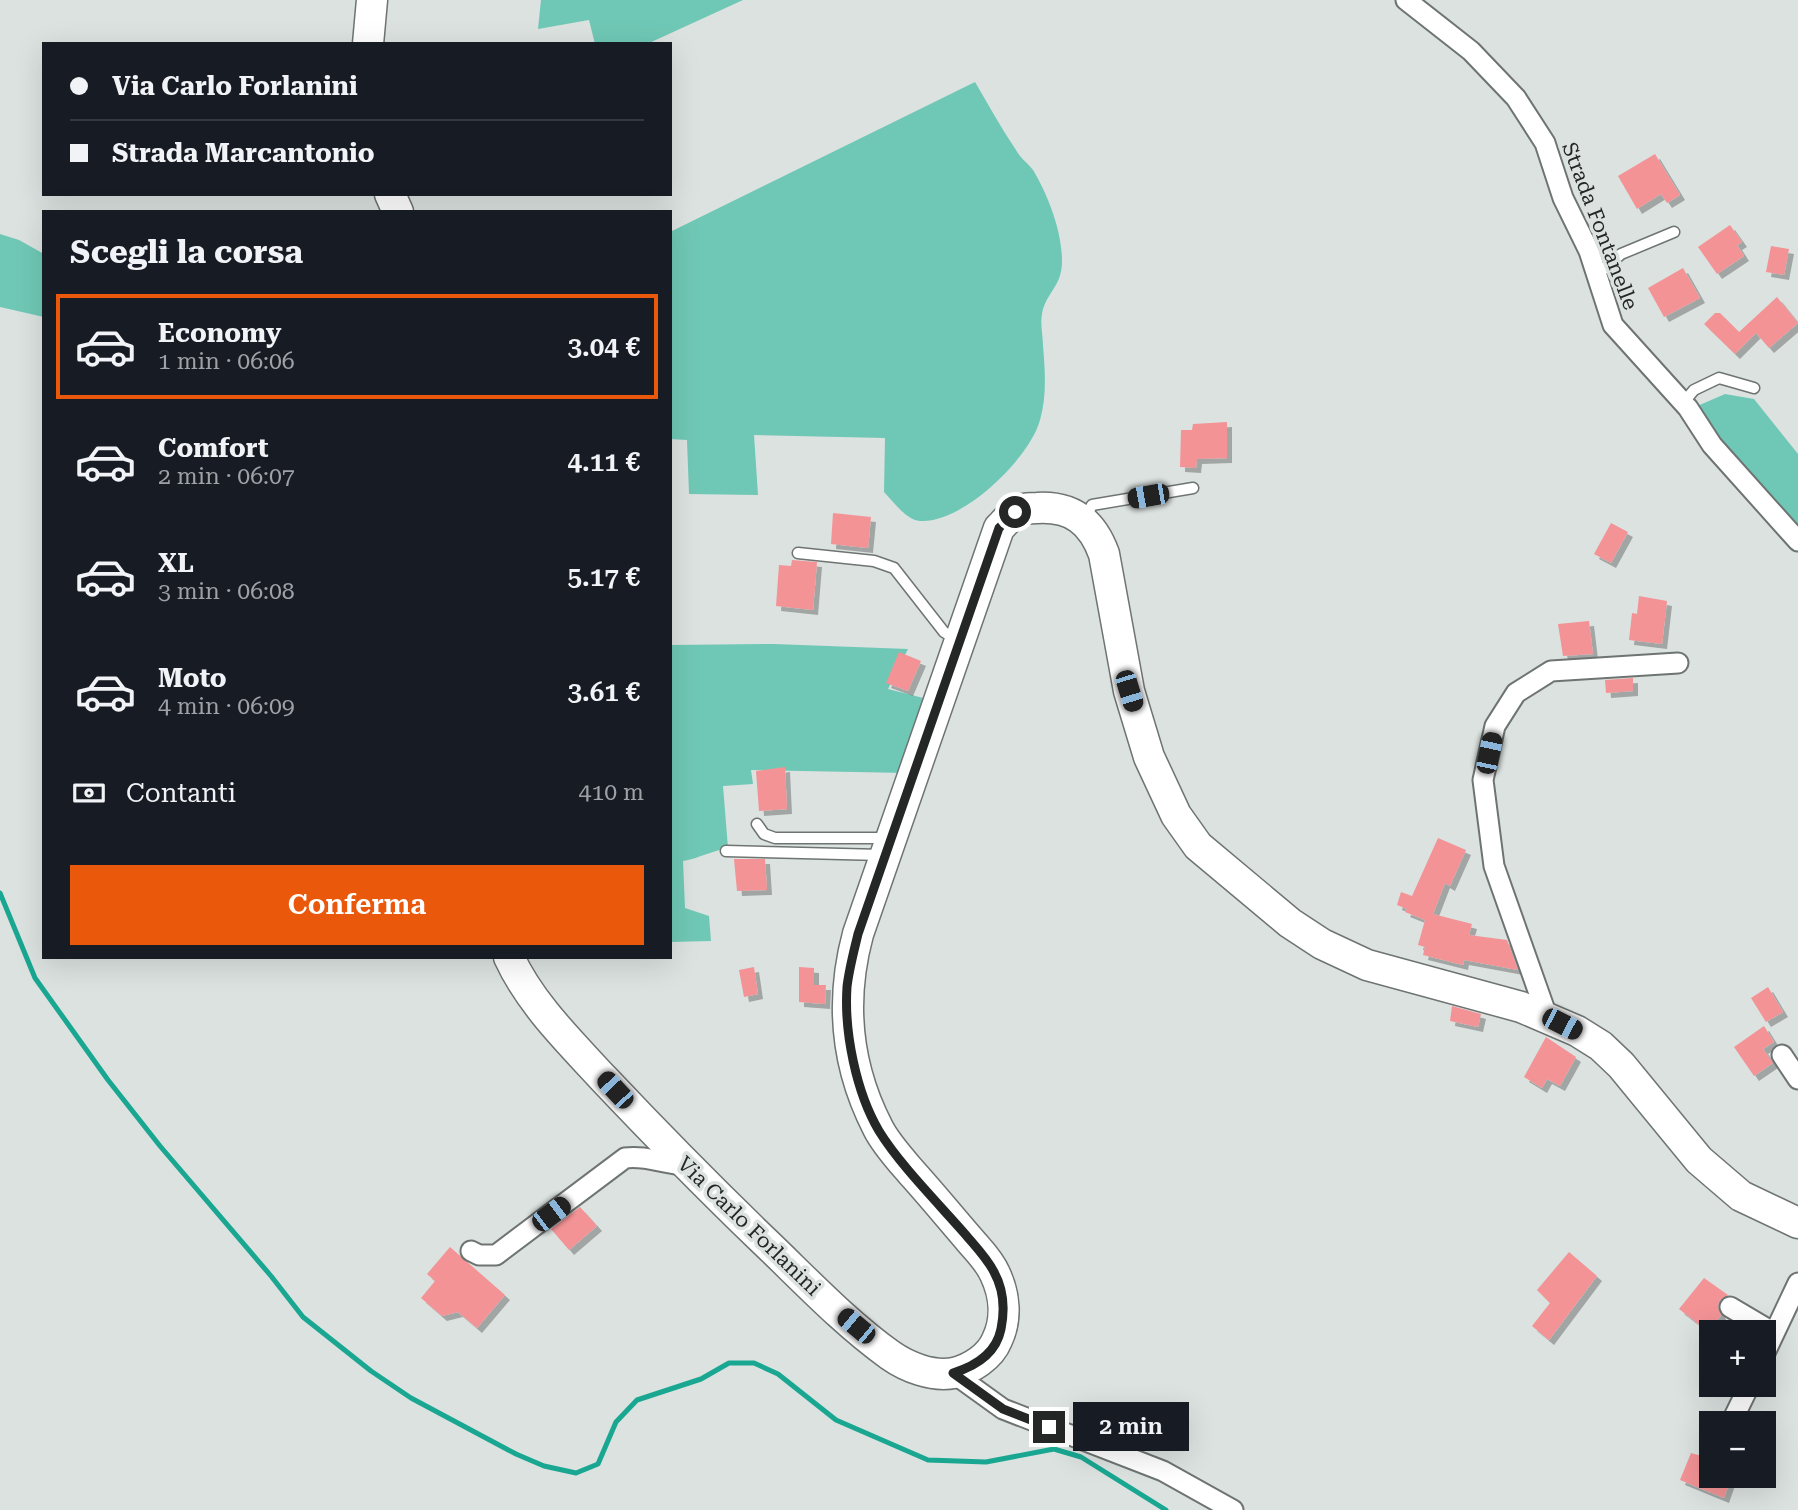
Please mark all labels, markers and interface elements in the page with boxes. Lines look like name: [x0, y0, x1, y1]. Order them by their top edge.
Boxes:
text: Via Carlo Forlanini: [112, 71, 358, 101]
text: Strada Marcantonio: [112, 138, 375, 168]
street label: Strada Fontanelle: [1557, 139, 1643, 313]
text: Scegli la corsa: [70, 233, 303, 271]
icon: car: [74, 315, 137, 378]
text: Economy: [158, 318, 281, 348]
text: 3.04 €: [568, 332, 640, 362]
text: 1 min · 06:06: [158, 348, 295, 375]
icon: car: [74, 430, 137, 493]
text: Comfort: [158, 433, 268, 463]
text: 4.11 €: [568, 447, 640, 477]
text: 2 min · 06:07: [158, 463, 295, 490]
car: [1126, 482, 1171, 510]
route start: [999, 496, 1031, 528]
icon: car: [74, 545, 137, 608]
text: XL: [158, 548, 194, 578]
text: 5.17 €: [568, 562, 640, 592]
text: 3 min · 06:08: [158, 578, 295, 605]
icon: car: [74, 660, 137, 723]
text: Moto: [158, 663, 227, 693]
car: [1113, 668, 1146, 714]
text: 3.61 €: [568, 677, 640, 707]
text: 4 min · 06:09: [158, 693, 295, 720]
car: [1475, 730, 1504, 776]
icon: cash: [70, 774, 108, 812]
text: Contanti: [126, 778, 236, 808]
text: 410 m: [579, 779, 644, 806]
button: Conferma: [70, 865, 644, 945]
car: [1539, 1005, 1586, 1043]
car: [593, 1067, 638, 1113]
street label: Via Carlo Forlanini: [673, 1152, 826, 1301]
car: [528, 1193, 575, 1235]
car: [834, 1304, 879, 1348]
map controls: [1699, 1320, 1776, 1488]
button: +: [1699, 1320, 1776, 1397]
callout: 2 min: [1074, 1402, 1189, 1452]
route end: [1033, 1411, 1065, 1443]
button: −: [1699, 1411, 1776, 1488]
text: 2 min: [1099, 1413, 1163, 1440]

